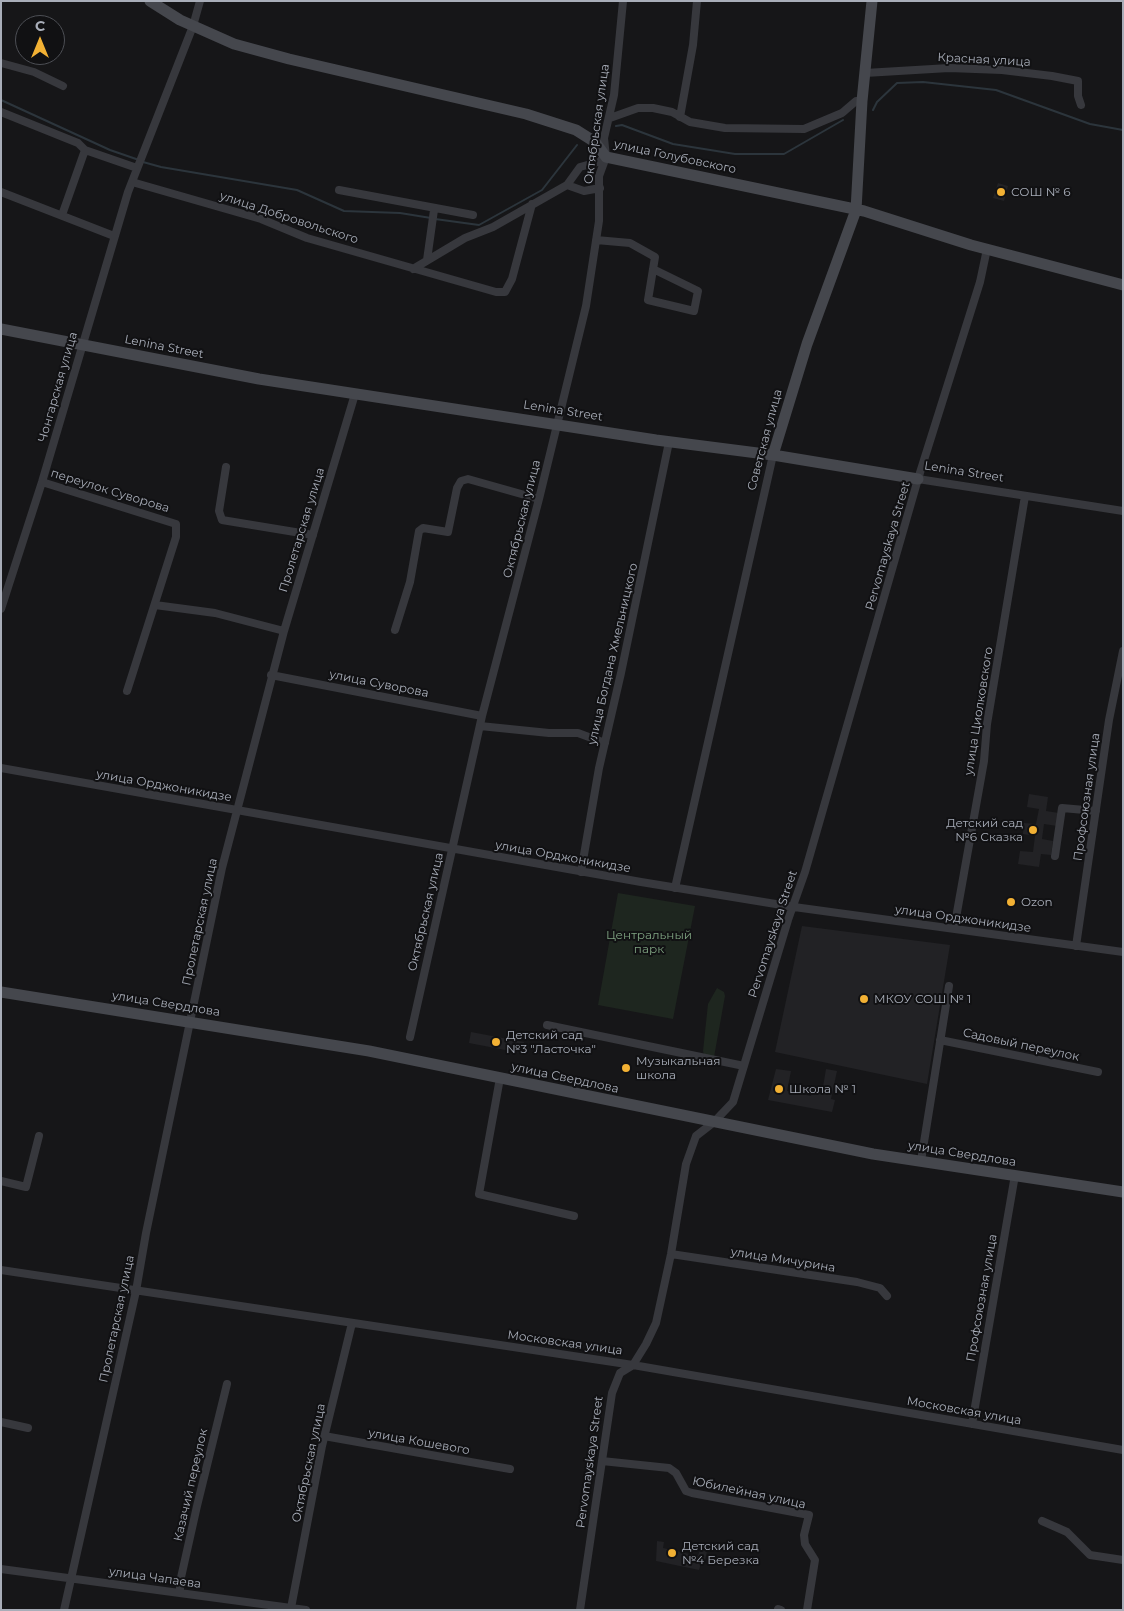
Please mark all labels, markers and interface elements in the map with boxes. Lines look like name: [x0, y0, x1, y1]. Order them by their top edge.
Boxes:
north arrow: [15, 15, 65, 65]
text: С: [35, 17, 45, 35]
street label: Красная улица: [937, 50, 1031, 70]
street label: Октябрьская улица: [581, 63, 613, 185]
street label: улица Голубовского: [612, 137, 738, 177]
place label: СОШ № 6: [1011, 185, 1071, 199]
marker: СОШ № 6: [995, 186, 1007, 198]
street label: улица Добровольского: [218, 189, 360, 247]
street label: Чонгарская улица: [35, 330, 81, 444]
street label: Lenina Street: [123, 332, 205, 362]
street label: Советская улица: [745, 388, 785, 492]
street label: Lenina Street: [522, 398, 604, 424]
street label: Октябрьская улица: [500, 458, 544, 580]
street label: Lenina Street: [923, 459, 1005, 485]
street label: переулок Суворова: [49, 466, 171, 516]
street label: Пролетарская улица: [276, 466, 328, 594]
street label: Pervomayskaya Street: [863, 480, 913, 612]
street label: улица Богдана Хмельницкого: [585, 562, 641, 746]
street label: улица Циолковского: [962, 646, 996, 776]
street label: улица Суворова: [328, 667, 430, 701]
street label: Профсоюзная улица: [1071, 732, 1103, 862]
street label: улица Орджоникидзе: [95, 767, 233, 805]
place label: Детский сад №6 Сказка: [946, 816, 1023, 844]
marker: Детский сад №6 Сказка: [1027, 824, 1039, 836]
street label: улица Орджоникидзе: [494, 838, 632, 876]
street label: Октябрьская улица: [405, 851, 447, 973]
street label: Пролетарская улица: [179, 857, 221, 987]
street label: Pervomayskaya Street: [746, 868, 800, 1000]
place label: Ozon: [1021, 895, 1053, 909]
marker: Ozon: [1005, 896, 1017, 908]
street label: улица Орджоникидзе: [894, 902, 1032, 936]
park label: Центральный парк: [606, 928, 692, 956]
street label: улица Свердлова: [111, 988, 221, 1020]
place label: МКОУ СОШ № 1: [874, 992, 971, 1006]
marker: МКОУ СОШ № 1: [858, 993, 870, 1005]
street label: Садовый переулок: [961, 1026, 1081, 1064]
place label: Детский сад №3 "Ласточка": [506, 1028, 596, 1056]
marker: Детский сад №3 "Ласточка": [490, 1036, 502, 1048]
place label: Музыкальная школа: [636, 1054, 721, 1082]
street label: улица Свердлова: [510, 1060, 620, 1096]
marker: Музыкальная школа: [620, 1062, 632, 1074]
place label: Школа № 1: [789, 1082, 856, 1096]
marker: Школа № 1: [773, 1083, 785, 1095]
street label: улица Свердлова: [907, 1138, 1017, 1170]
street label: Профсоюзная улица: [964, 1233, 1000, 1363]
street label: улица Мичурина: [730, 1245, 836, 1275]
street label: Пролетарская улица: [96, 1254, 138, 1384]
street label: Московская улица: [507, 1328, 623, 1358]
street label: Московская улица: [906, 1394, 1022, 1428]
street label: Pervomayskaya Street: [574, 1395, 606, 1529]
street label: Октябрьская улица: [289, 1402, 329, 1524]
street label: улица Кошевого: [367, 1426, 471, 1458]
street label: Казачий переулок: [171, 1427, 211, 1543]
street label: Юбилейная улица: [691, 1474, 807, 1512]
place label: Детский сад №4 Березка: [682, 1539, 759, 1567]
marker: Детский сад №4 Березка: [666, 1547, 678, 1559]
street label: улица Чапаева: [108, 1564, 202, 1592]

